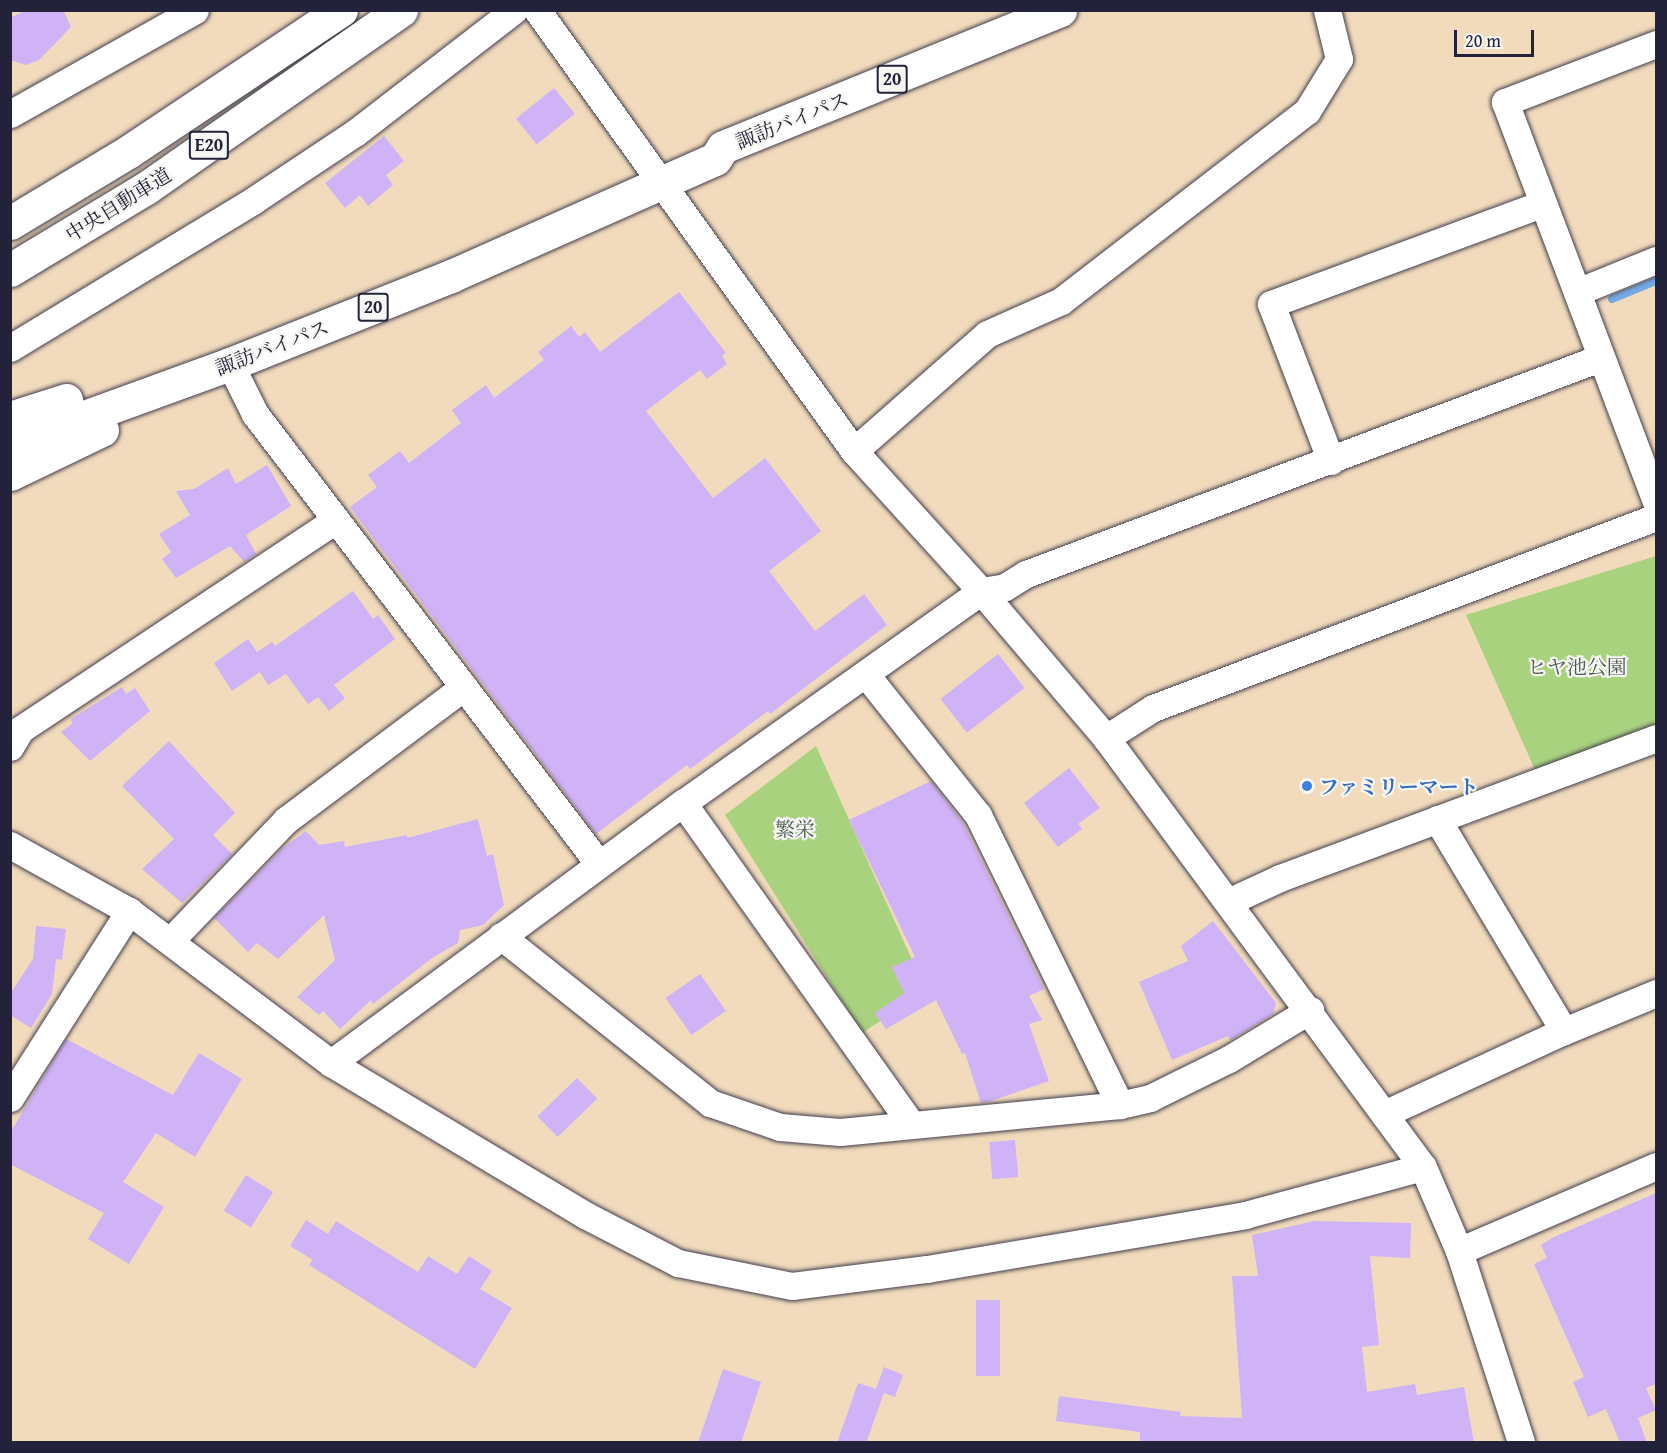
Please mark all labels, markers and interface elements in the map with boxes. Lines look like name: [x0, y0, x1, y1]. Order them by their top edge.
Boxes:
scale bar: [1457, 18, 1536, 56]
text: 20 m: [1465, 27, 1501, 54]
road number: 20: [876, 64, 908, 94]
street label: 諏訪バイパス: [732, 86, 852, 154]
road number: E20: [188, 130, 230, 160]
street label: 中央自動車道: [61, 162, 175, 246]
road number: 20: [356, 292, 389, 322]
street label: 諏訪バイパス: [212, 314, 332, 380]
park label: ヒヤ池公園: [1527, 654, 1627, 678]
place label: ファミリーマート: [1319, 774, 1479, 798]
marker: ファミリーマート: [1300, 779, 1314, 793]
park label: 繁栄: [775, 816, 815, 840]

